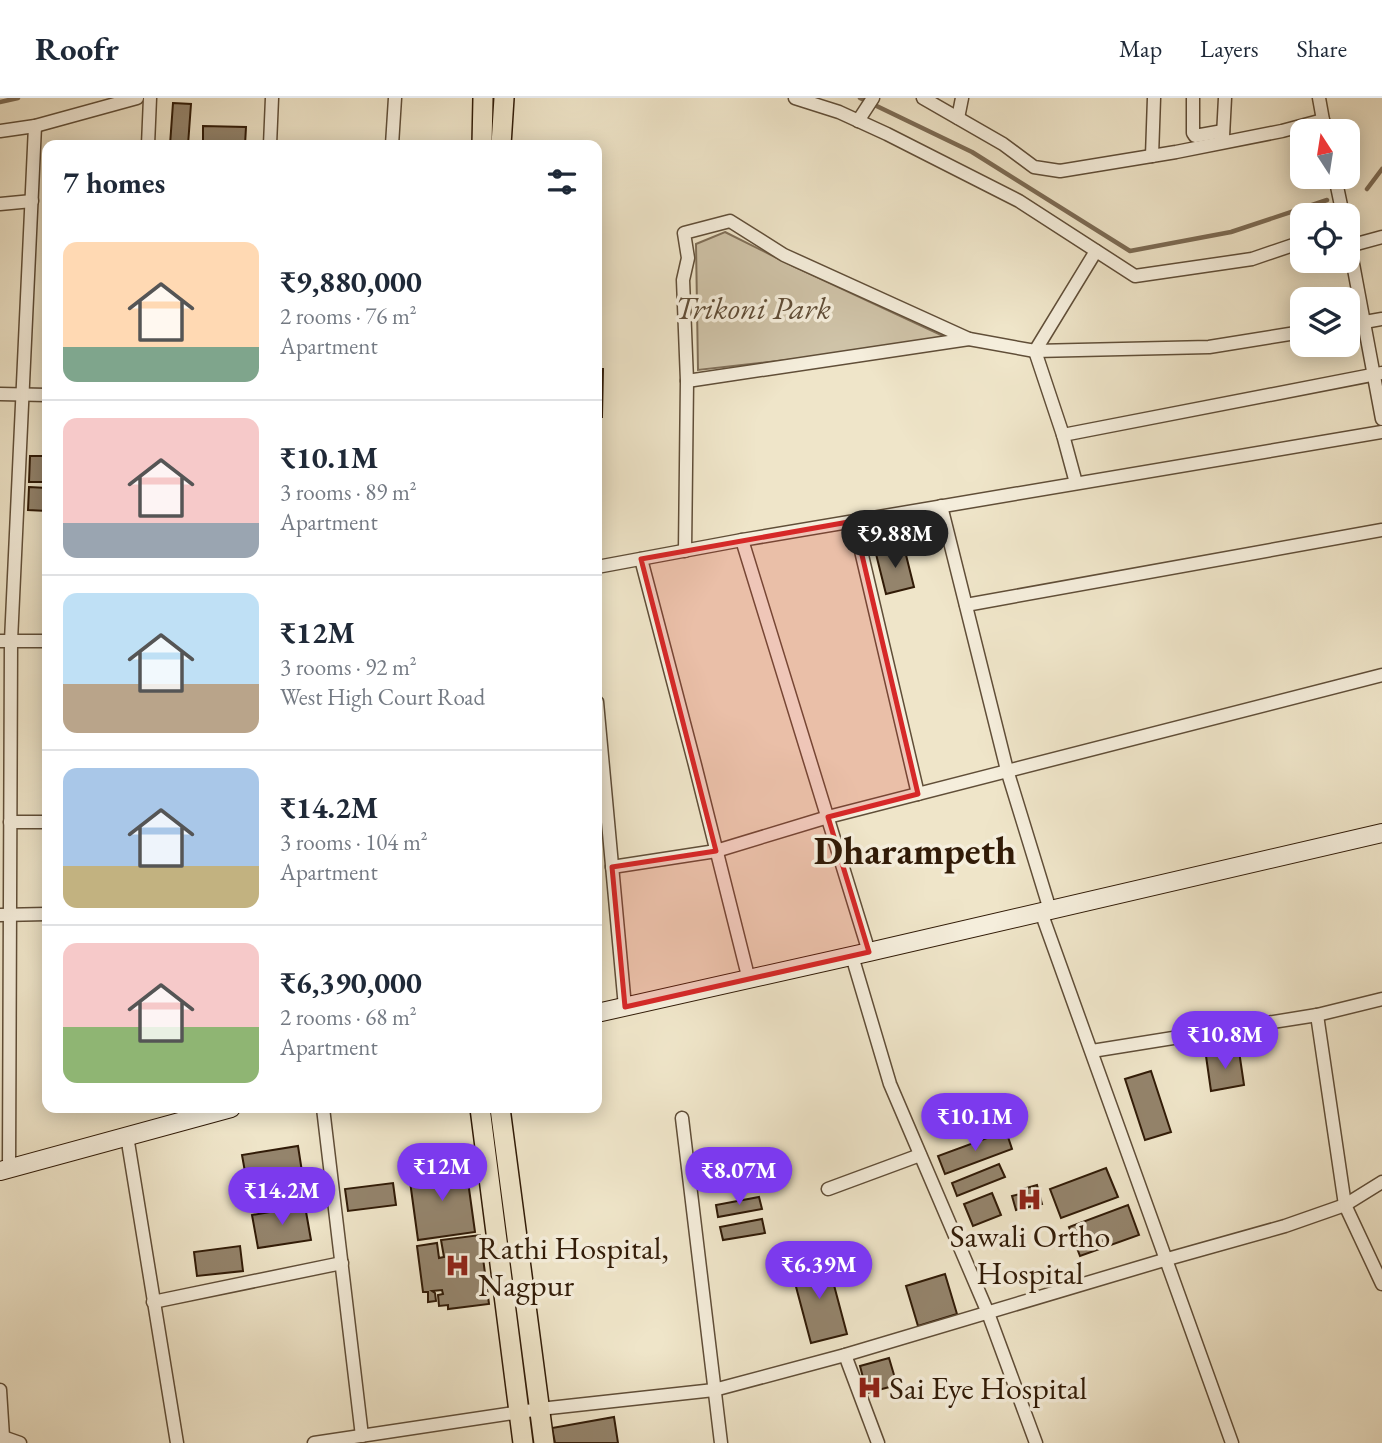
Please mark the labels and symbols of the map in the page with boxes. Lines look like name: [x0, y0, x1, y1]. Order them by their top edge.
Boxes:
north arrow: [1290, 119, 1360, 189]
park label: Trikoni Park: [675, 287, 831, 329]
pin: ₹9.88M: [838, 510, 952, 570]
district label: Dharampeth: [814, 826, 1016, 875]
pin: ₹10.8M: [1168, 1012, 1282, 1071]
pin: ₹10.1M: [918, 1094, 1032, 1153]
pin: ₹12M: [401, 1144, 483, 1203]
pin: ₹8.07M: [682, 1148, 796, 1207]
pin: ₹14.2M: [225, 1168, 339, 1227]
hospital icon: Sawali Ortho Hospital: [1016, 1186, 1044, 1214]
place label: Sawali Ortho Hospital: [950, 1215, 1110, 1294]
place label: Rathi Hospital, Nagpur: [478, 1227, 669, 1306]
pin: ₹6.39M: [762, 1242, 876, 1301]
hospital icon: Rathi Hospital, Nagpur: [444, 1252, 472, 1280]
place label: Sai Eye Hospital: [889, 1367, 1087, 1409]
hospital icon: Sai Eye Hospital: [855, 1374, 883, 1402]

